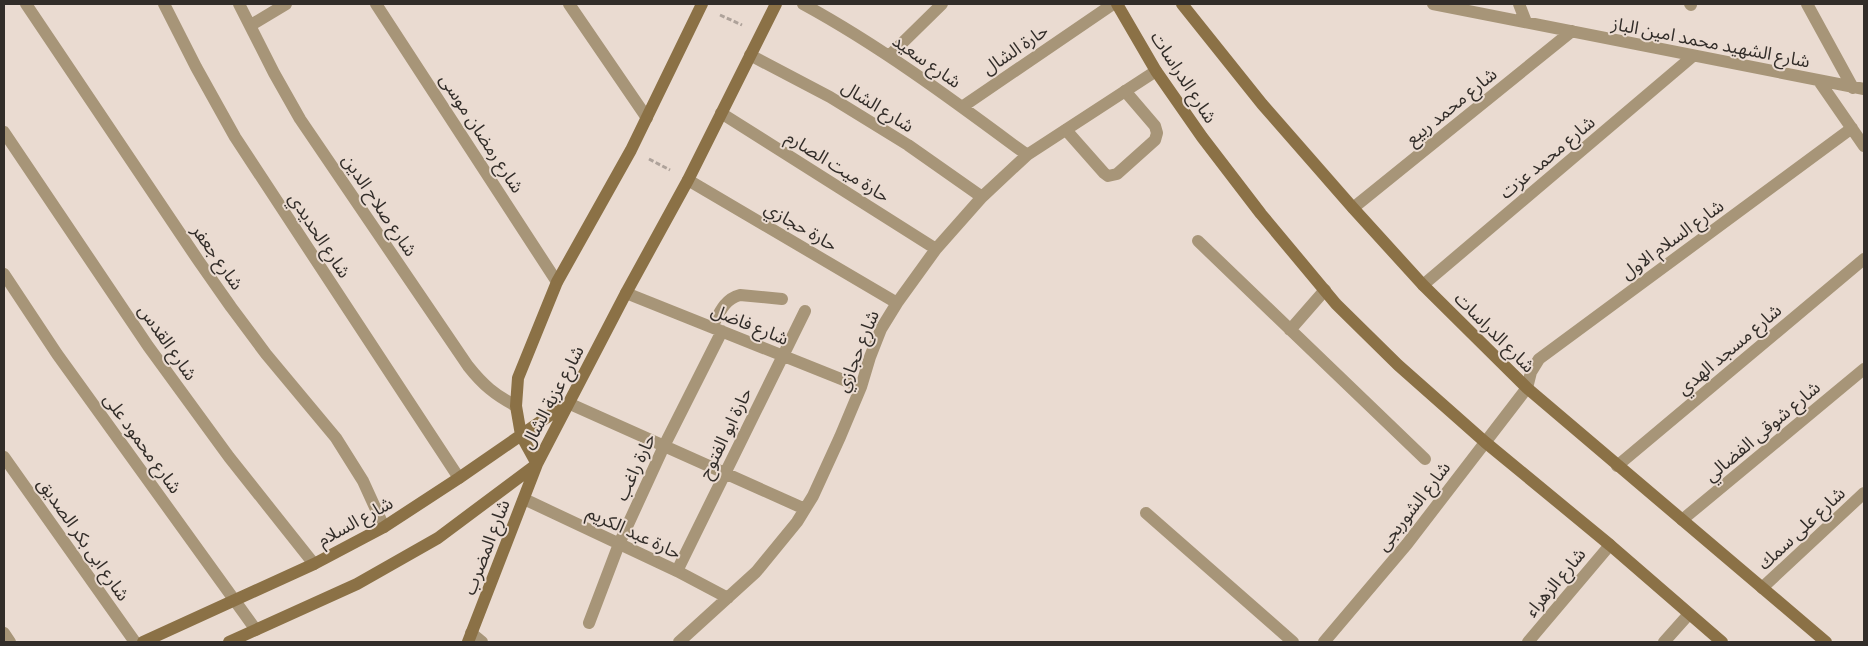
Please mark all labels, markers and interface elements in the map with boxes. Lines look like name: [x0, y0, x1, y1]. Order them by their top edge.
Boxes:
street label: شارع الشهيد محمد امين الباز: [1608, 11, 1812, 75]
street label: حارة الشال: [978, 19, 1052, 79]
street label: شارع الدراسات: [1143, 27, 1222, 129]
street label: شارع سعيد: [886, 29, 966, 95]
street label: شارع محمد ربيع: [1401, 62, 1503, 152]
street label: شارع رمضان موسى: [432, 69, 529, 199]
street label: شارع الشال: [836, 75, 918, 140]
street label: شارع محمد عزت: [1495, 110, 1601, 206]
street label: حارة ميت الصارم: [780, 125, 894, 210]
street label: شارع صلاح الدين: [335, 150, 423, 262]
street label: شارع الحديدي: [281, 188, 356, 284]
street label: شارع السلام الاول: [1616, 194, 1730, 287]
street label: حارة حجازي: [759, 196, 842, 258]
street label: شارع جعفر: [184, 219, 249, 296]
street label: شارع الدراسات: [1448, 287, 1540, 379]
street label: شارع فاضل: [707, 298, 792, 353]
street label: شارع مسجد الهدي: [1672, 298, 1788, 402]
street label: شارع القدس: [131, 299, 203, 386]
street label: شارع حجازي: [830, 307, 887, 397]
street label: شارع عزبة الشال: [515, 341, 592, 454]
street label: شارع شوقى الفضالي: [1699, 376, 1827, 489]
street label: حارة ابو الفتوح: [693, 384, 759, 483]
street label: شارع محمود على: [96, 388, 187, 500]
street label: حارة راغب: [609, 430, 661, 504]
street label: شارع الشوربجى: [1371, 457, 1457, 557]
street label: شارع ابى بكر الصديق: [30, 473, 135, 607]
street label: شارع على سمك: [1752, 482, 1852, 577]
street label: شارع السلام: [313, 491, 398, 554]
street label: شارع المضرب: [457, 496, 518, 599]
street label: حارة عبد الكريم: [582, 500, 685, 566]
street label: شارع الزهراء: [1520, 543, 1593, 623]

